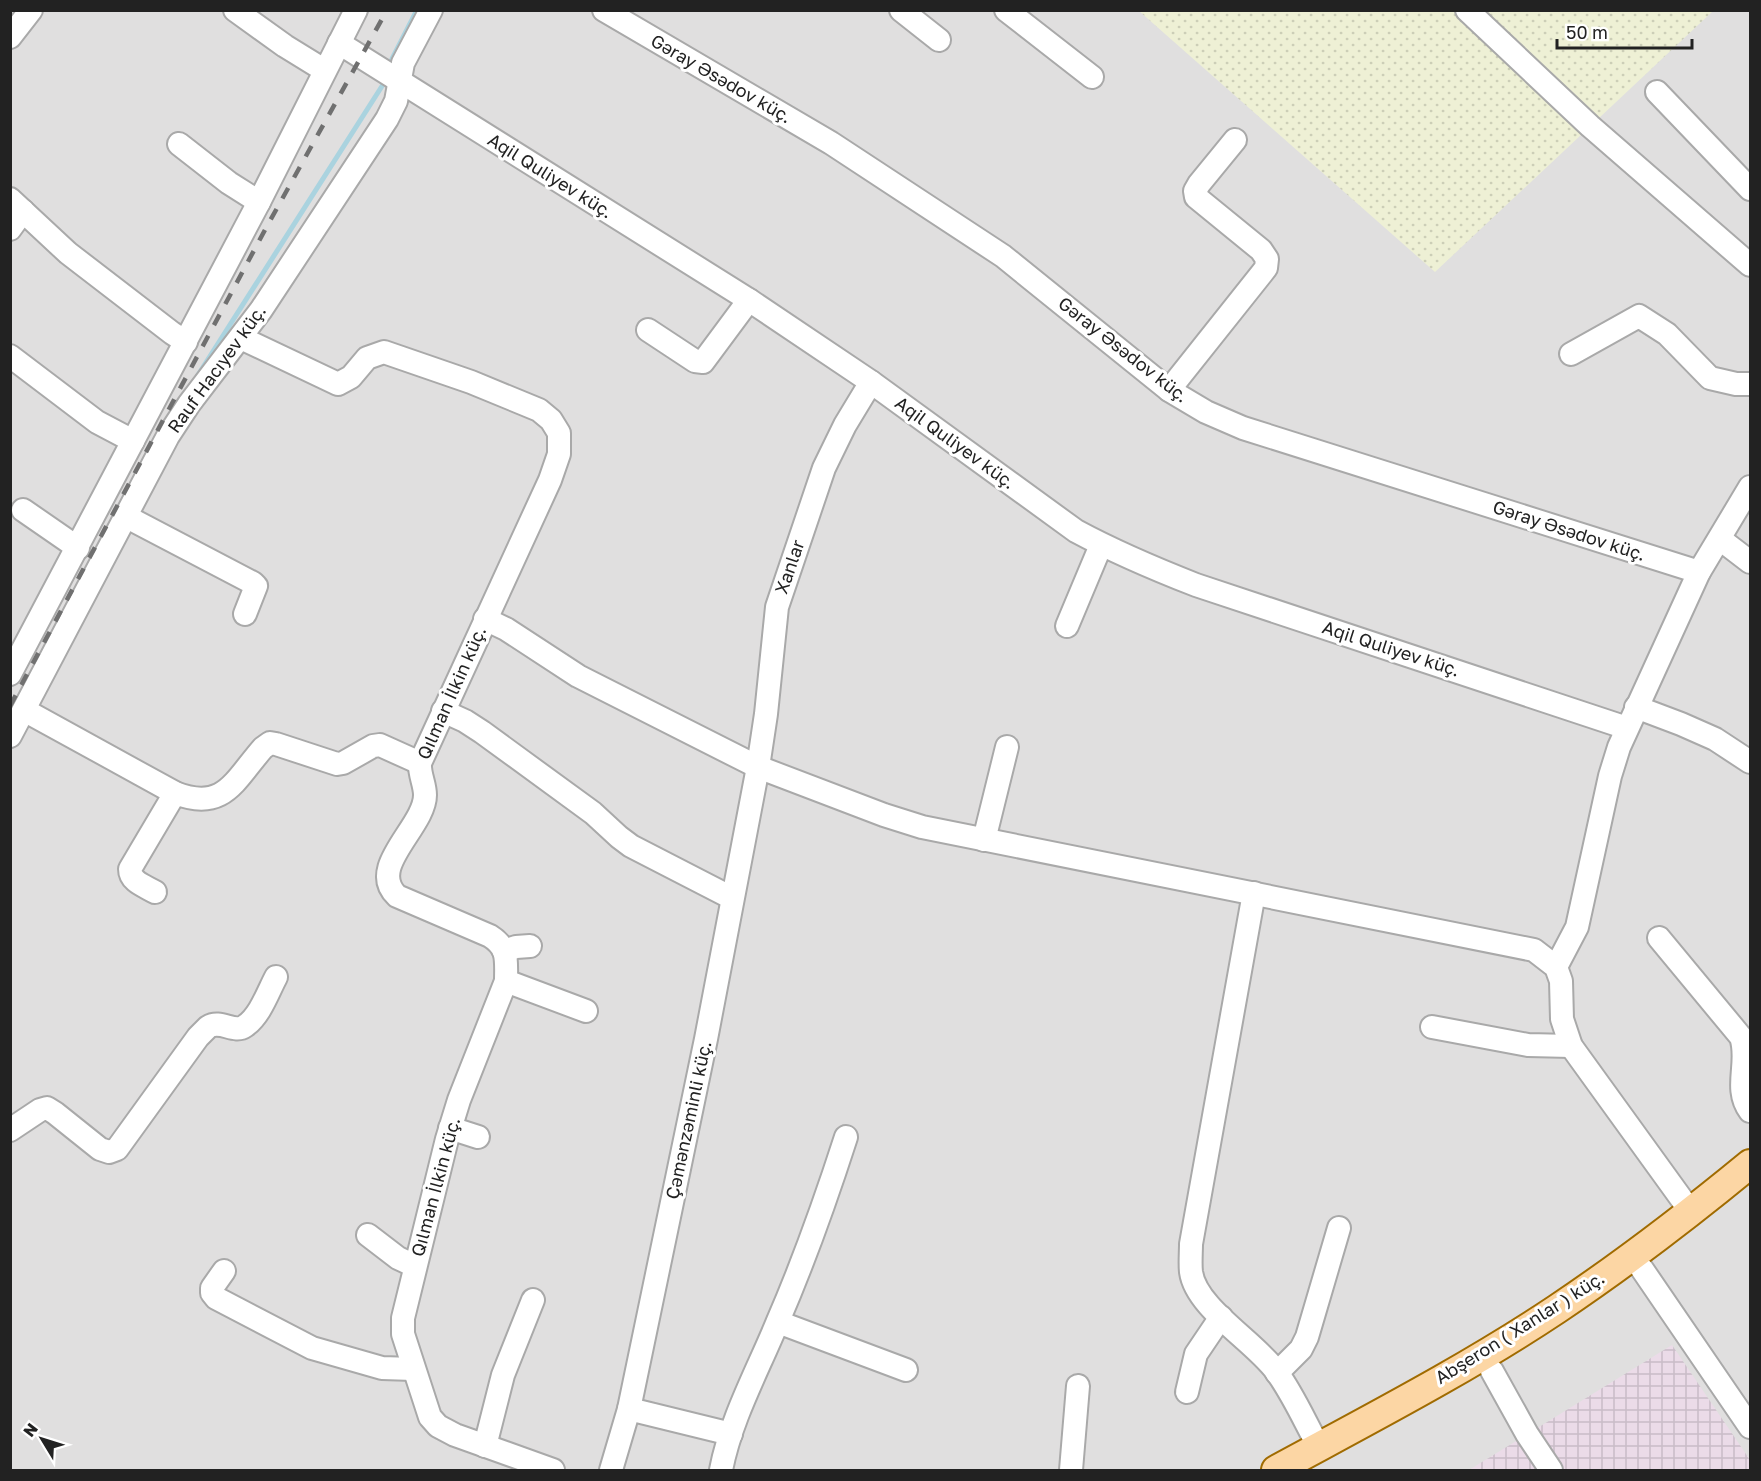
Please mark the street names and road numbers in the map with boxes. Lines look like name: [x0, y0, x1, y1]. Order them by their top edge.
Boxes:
street label: Gəray Əsədov küç.: [647, 29, 796, 127]
street label: Aqil Quliyev küç.: [484, 128, 617, 222]
street label: Gəray Əsədov küç.: [1054, 292, 1193, 407]
street label: Rauf Hacıyev küç.: [162, 300, 270, 437]
street label: Aqil Quliyev küç.: [891, 391, 1020, 493]
street label: Gəray Əsədov küç.: [1490, 495, 1648, 565]
street label: Xanlar: [770, 537, 809, 597]
street label: Aqil Quliyev küç.: [1320, 615, 1463, 681]
street label: Qılman İlkin küç.: [412, 623, 490, 763]
street label: Çəmənzəminli küç.: [660, 1039, 716, 1201]
street label: Qılman İlkin küç.: [406, 1115, 464, 1259]
street label: Abşeron ( Xanlar ) küç.: [1431, 1266, 1608, 1388]

